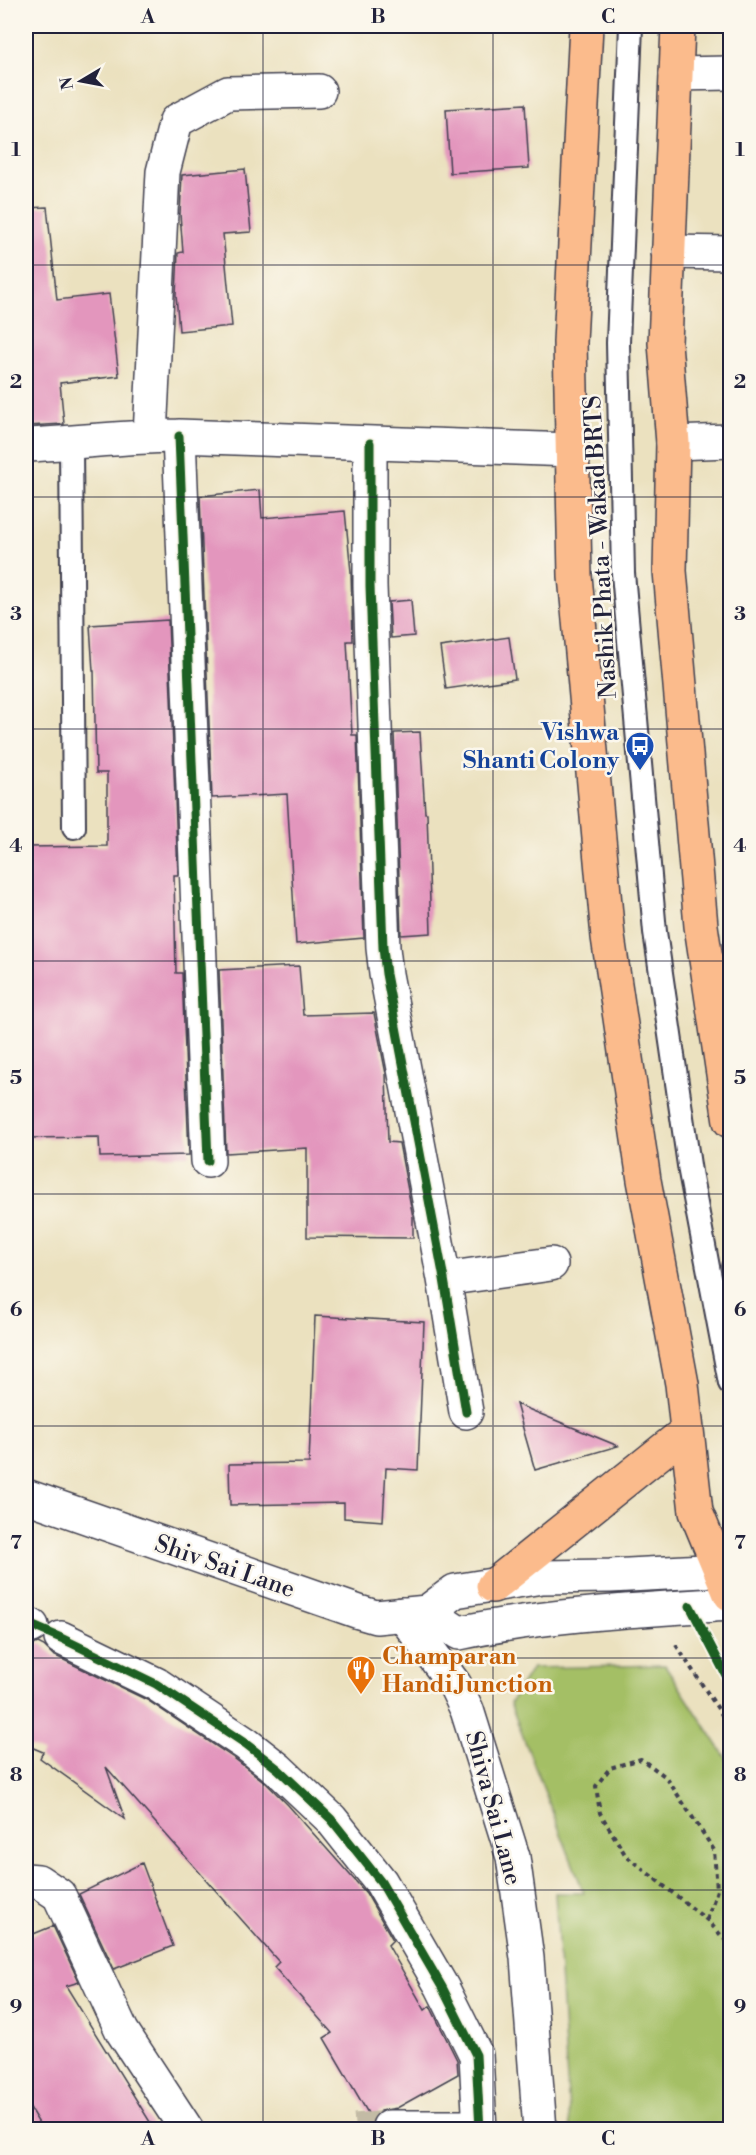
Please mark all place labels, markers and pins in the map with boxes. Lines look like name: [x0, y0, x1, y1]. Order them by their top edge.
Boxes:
place label: Vishwa Shanti Colony: [463, 718, 620, 776]
bus stop icon: Vishwa Shanti Colony: [624, 730, 656, 772]
place label: Champaran Handi Junction: [382, 1642, 553, 1700]
restaurant icon: Champaran Handi Junction: [345, 1654, 377, 1696]

